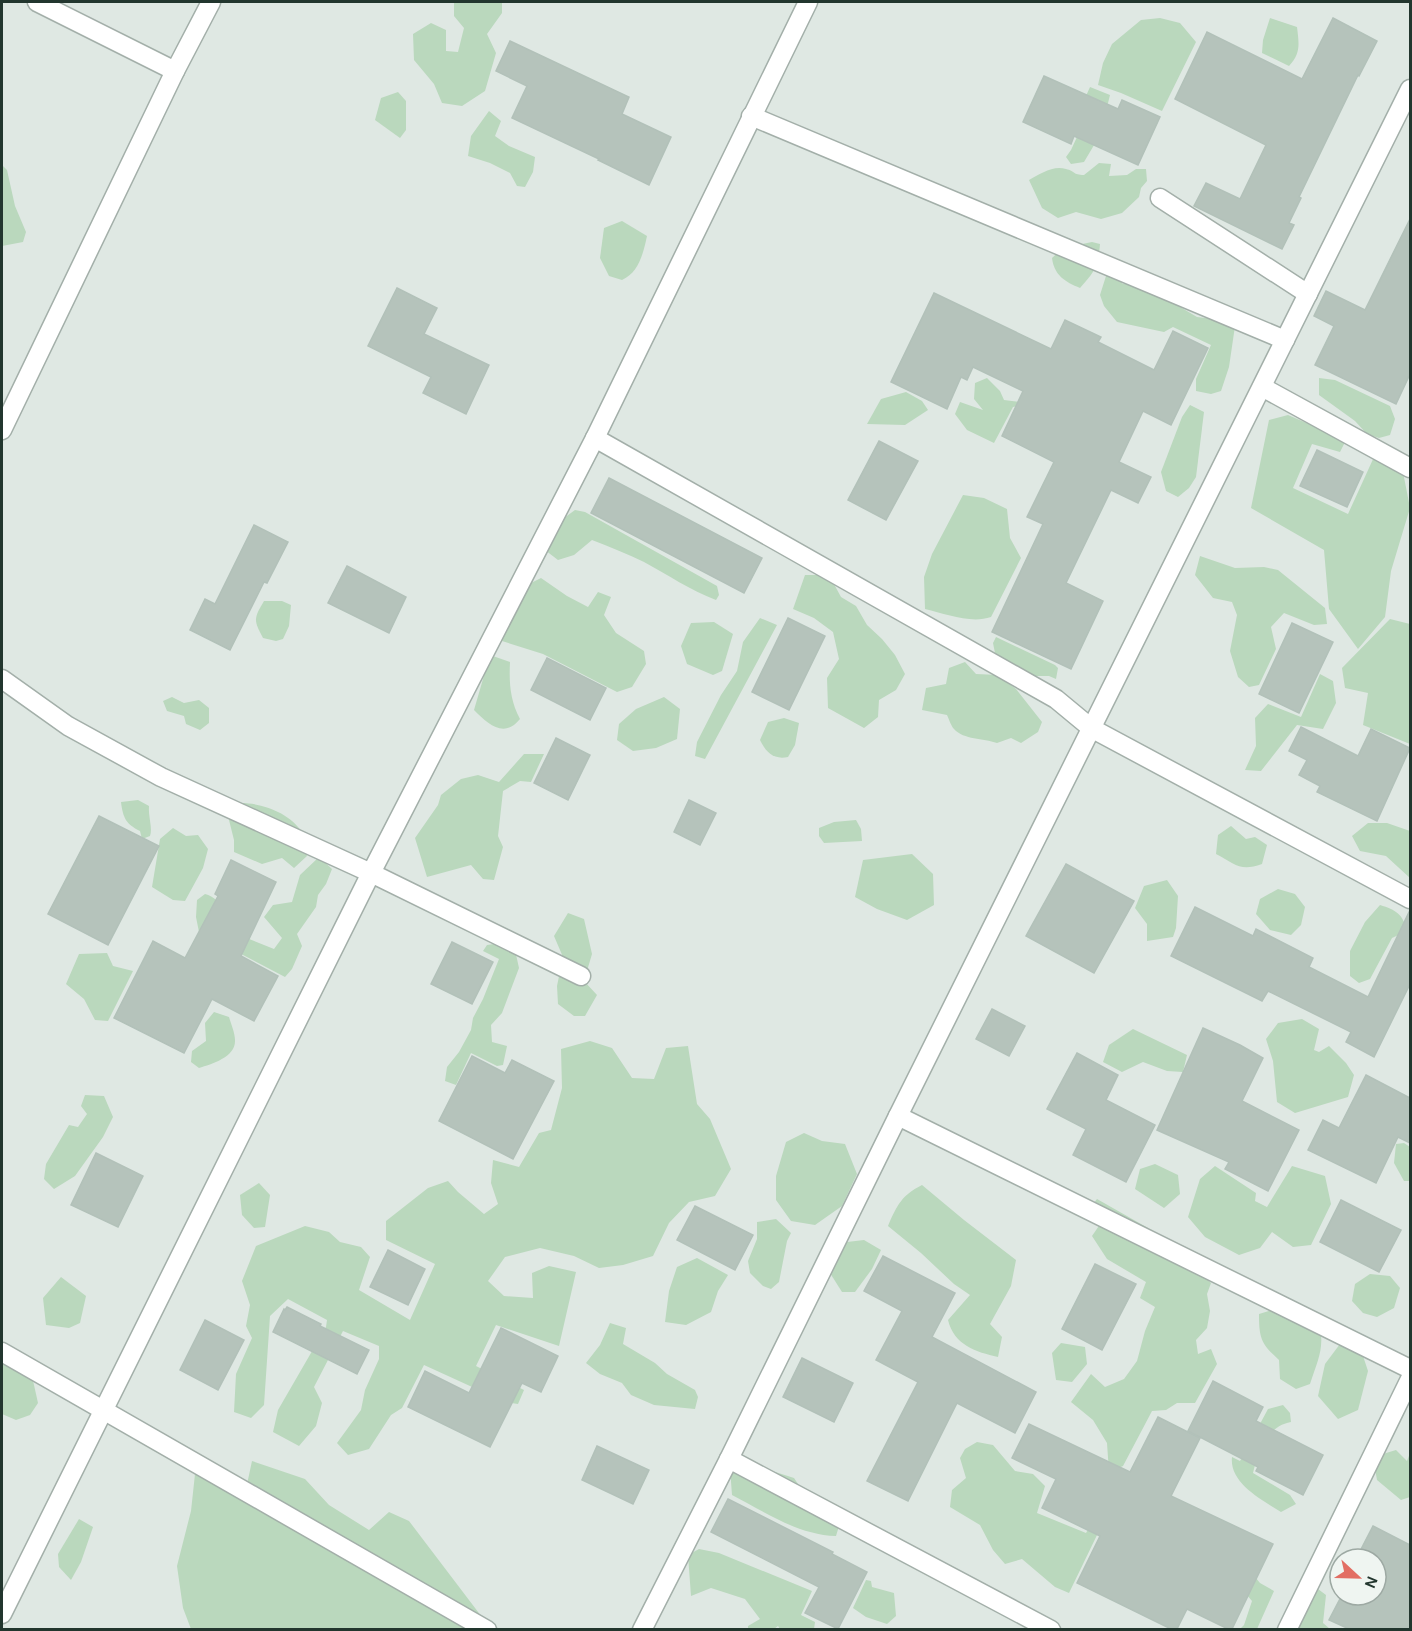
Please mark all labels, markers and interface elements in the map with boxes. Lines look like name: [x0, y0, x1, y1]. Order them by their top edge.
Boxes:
north arrow: [1328, 1547, 1388, 1607]
text: N: [1360, 1574, 1382, 1591]

